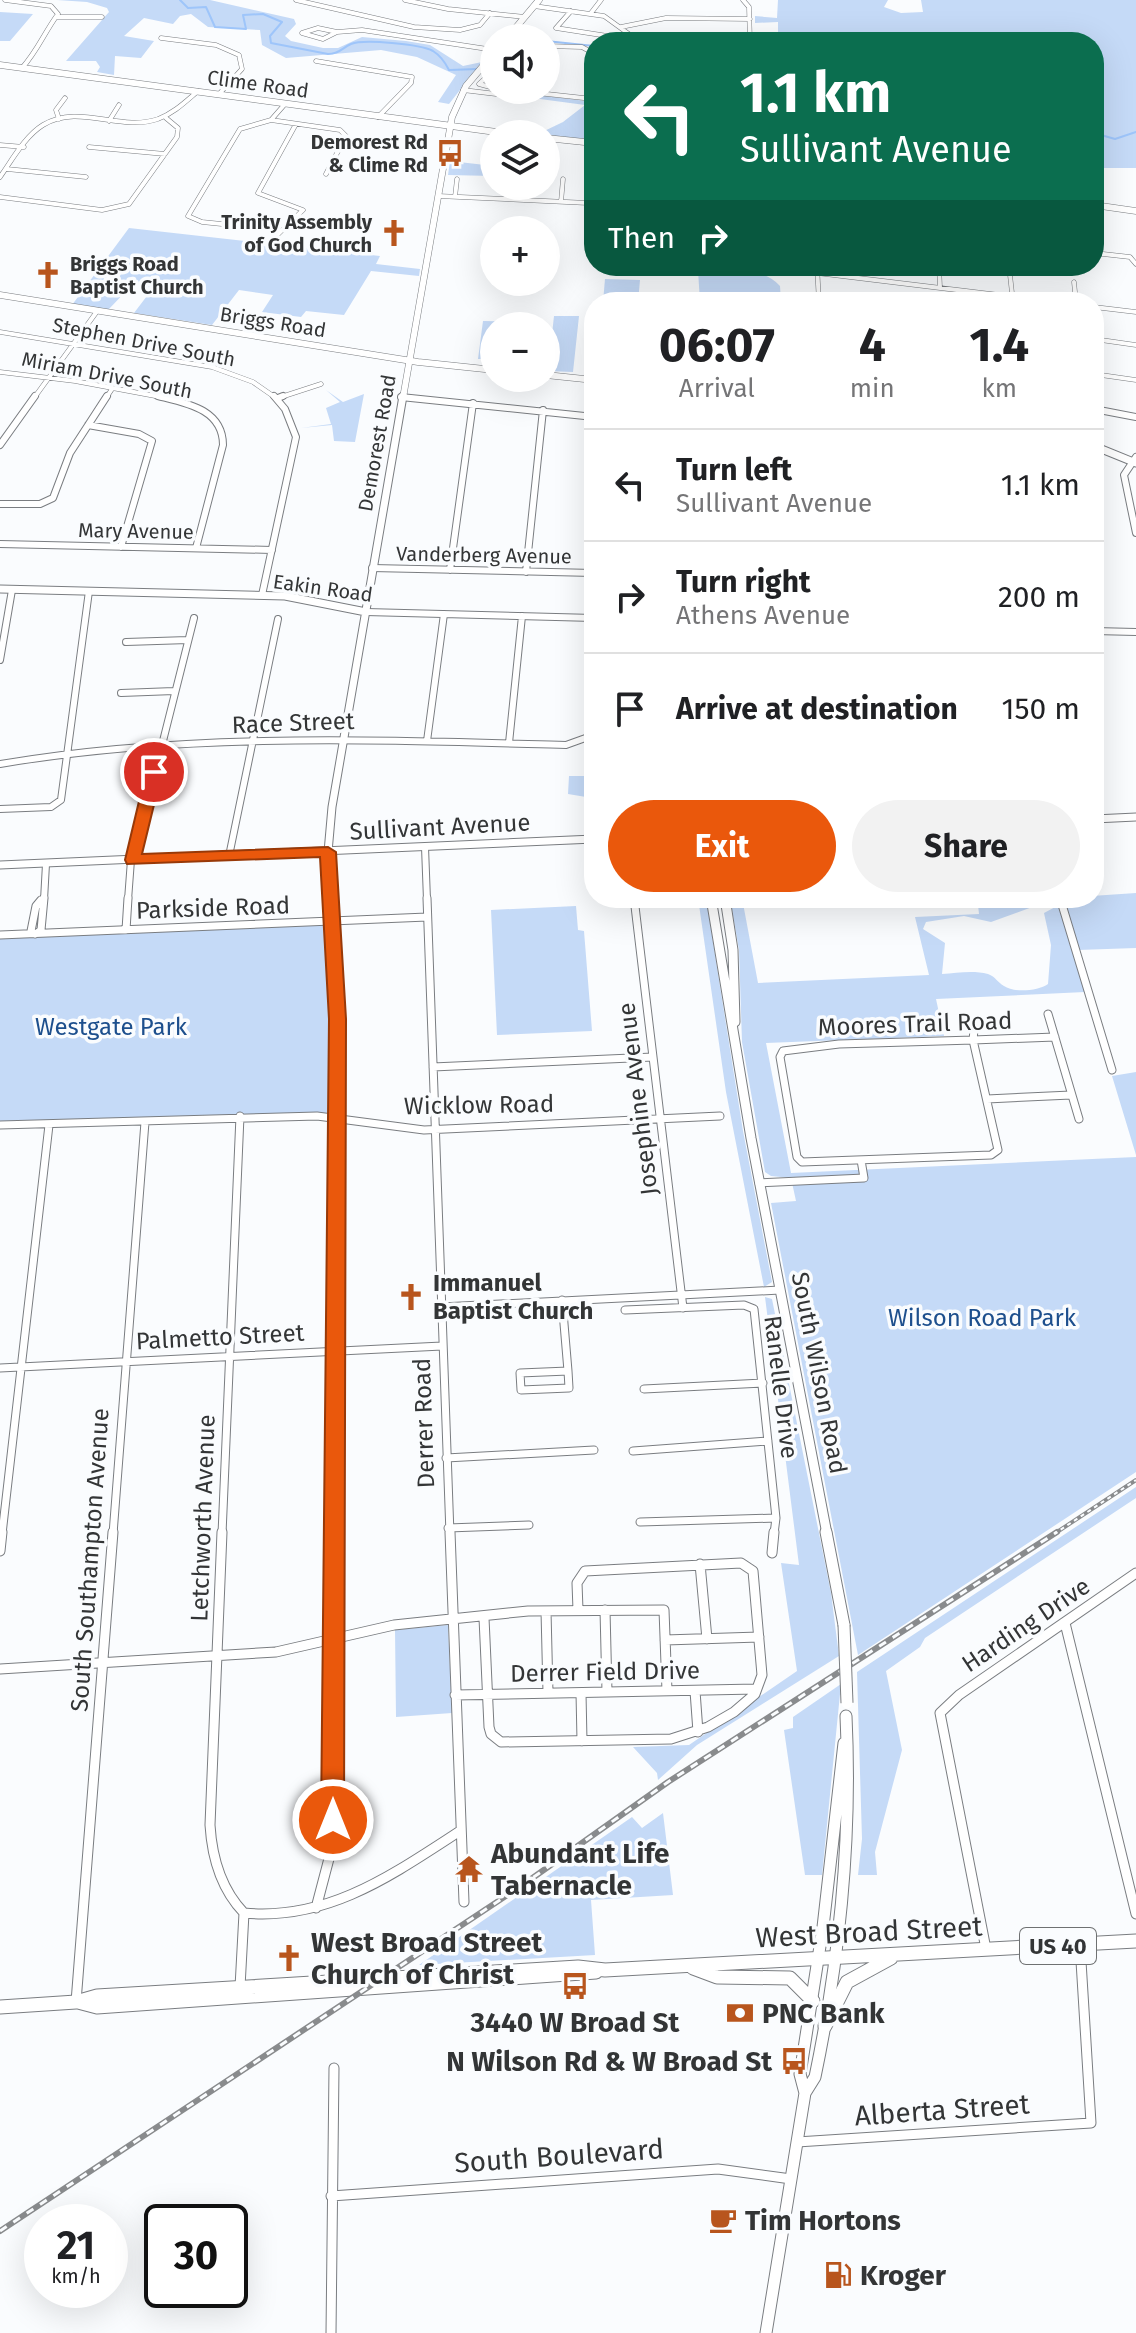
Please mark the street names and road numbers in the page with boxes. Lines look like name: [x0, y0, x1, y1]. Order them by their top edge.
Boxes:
street label: Clime Road: [206, 65, 310, 103]
street label: Briggs Road: [218, 302, 328, 342]
street label: Stephen Drive South: [51, 313, 237, 371]
street label: Miriam Drive South: [20, 347, 194, 403]
street label: Demorest Road: [353, 373, 401, 513]
street label: Mary Avenue: [78, 518, 194, 544]
street label: Vanderberg Avenue: [396, 541, 572, 569]
street label: Eakin Road: [272, 569, 374, 607]
street label: Race Street: [231, 707, 355, 739]
street label: Sullivant Avenue: [349, 808, 531, 846]
street label: Parkside Road: [135, 891, 291, 925]
street label: Josephine Avenue: [612, 1001, 664, 1197]
street label: Moores Trail Road: [817, 1007, 1013, 1041]
street label: Wicklow Road: [404, 1090, 554, 1120]
street label: South Wilson Road: [786, 1270, 852, 1476]
street label: Ranelle Drive: [758, 1314, 804, 1460]
street label: Palmetto Street: [135, 1319, 305, 1355]
street label: Derrer Road: [408, 1357, 440, 1489]
street label: South Southampton Avenue: [65, 1407, 115, 1713]
street label: Letchworth Avenue: [185, 1414, 221, 1622]
street label: Harding Drive: [957, 1572, 1095, 1678]
street label: Derrer Field Drive: [510, 1656, 700, 1688]
street label: West Broad Street: [755, 1910, 984, 1954]
road number: US 40: [1020, 1928, 1096, 1964]
street label: Alberta Street: [853, 2087, 1032, 2133]
street label: South Boulevard: [453, 2132, 665, 2180]

